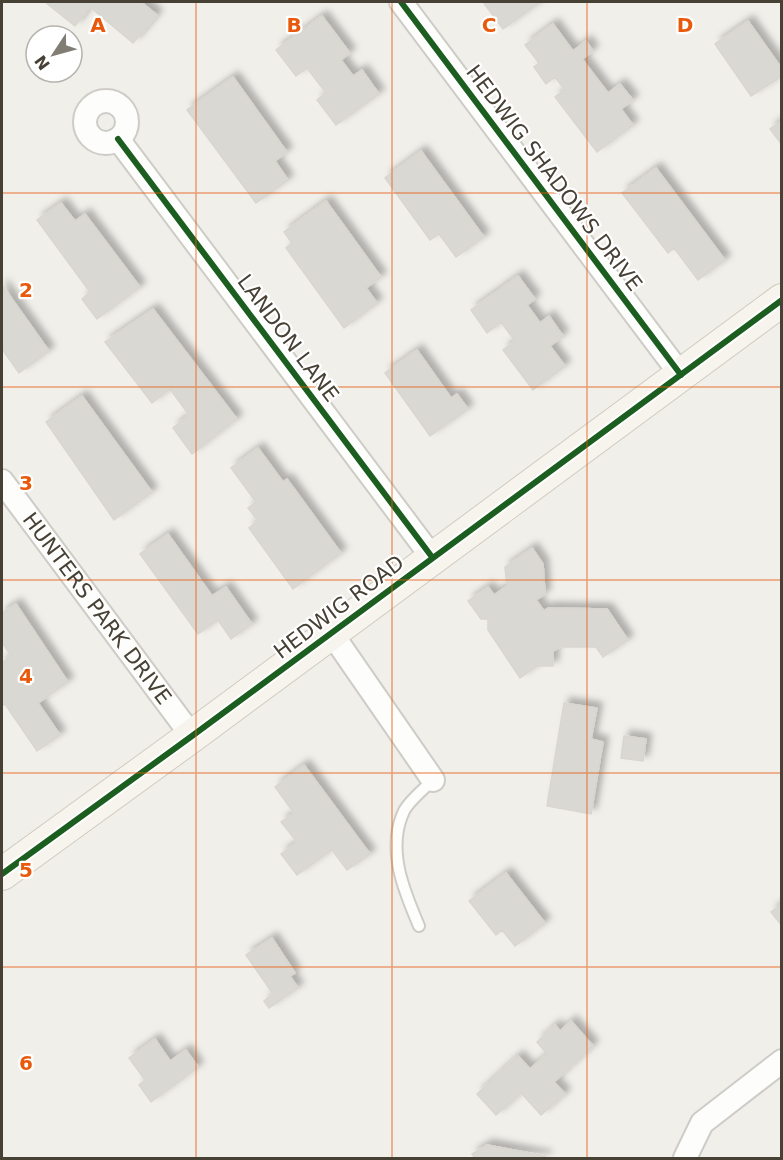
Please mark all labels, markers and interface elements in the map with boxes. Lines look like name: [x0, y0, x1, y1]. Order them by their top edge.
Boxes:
text: A: [90, 13, 106, 37]
text: B: [286, 13, 302, 37]
text: C: [482, 13, 496, 37]
text: D: [677, 13, 693, 37]
north arrow: [24, 24, 84, 84]
text: N: [31, 52, 54, 74]
street label: HEDWIG SHADOWS DRIVE: [461, 60, 647, 296]
street label: LANDON LANE: [232, 270, 344, 406]
text: 2: [19, 278, 33, 302]
text: 3: [19, 471, 33, 495]
street label: HUNTERS PARK DRIVE: [18, 508, 176, 709]
street label: HEDWIG ROAD: [269, 550, 409, 664]
text: 4: [19, 664, 33, 688]
text: 5: [19, 858, 33, 882]
text: 6: [19, 1051, 33, 1075]

